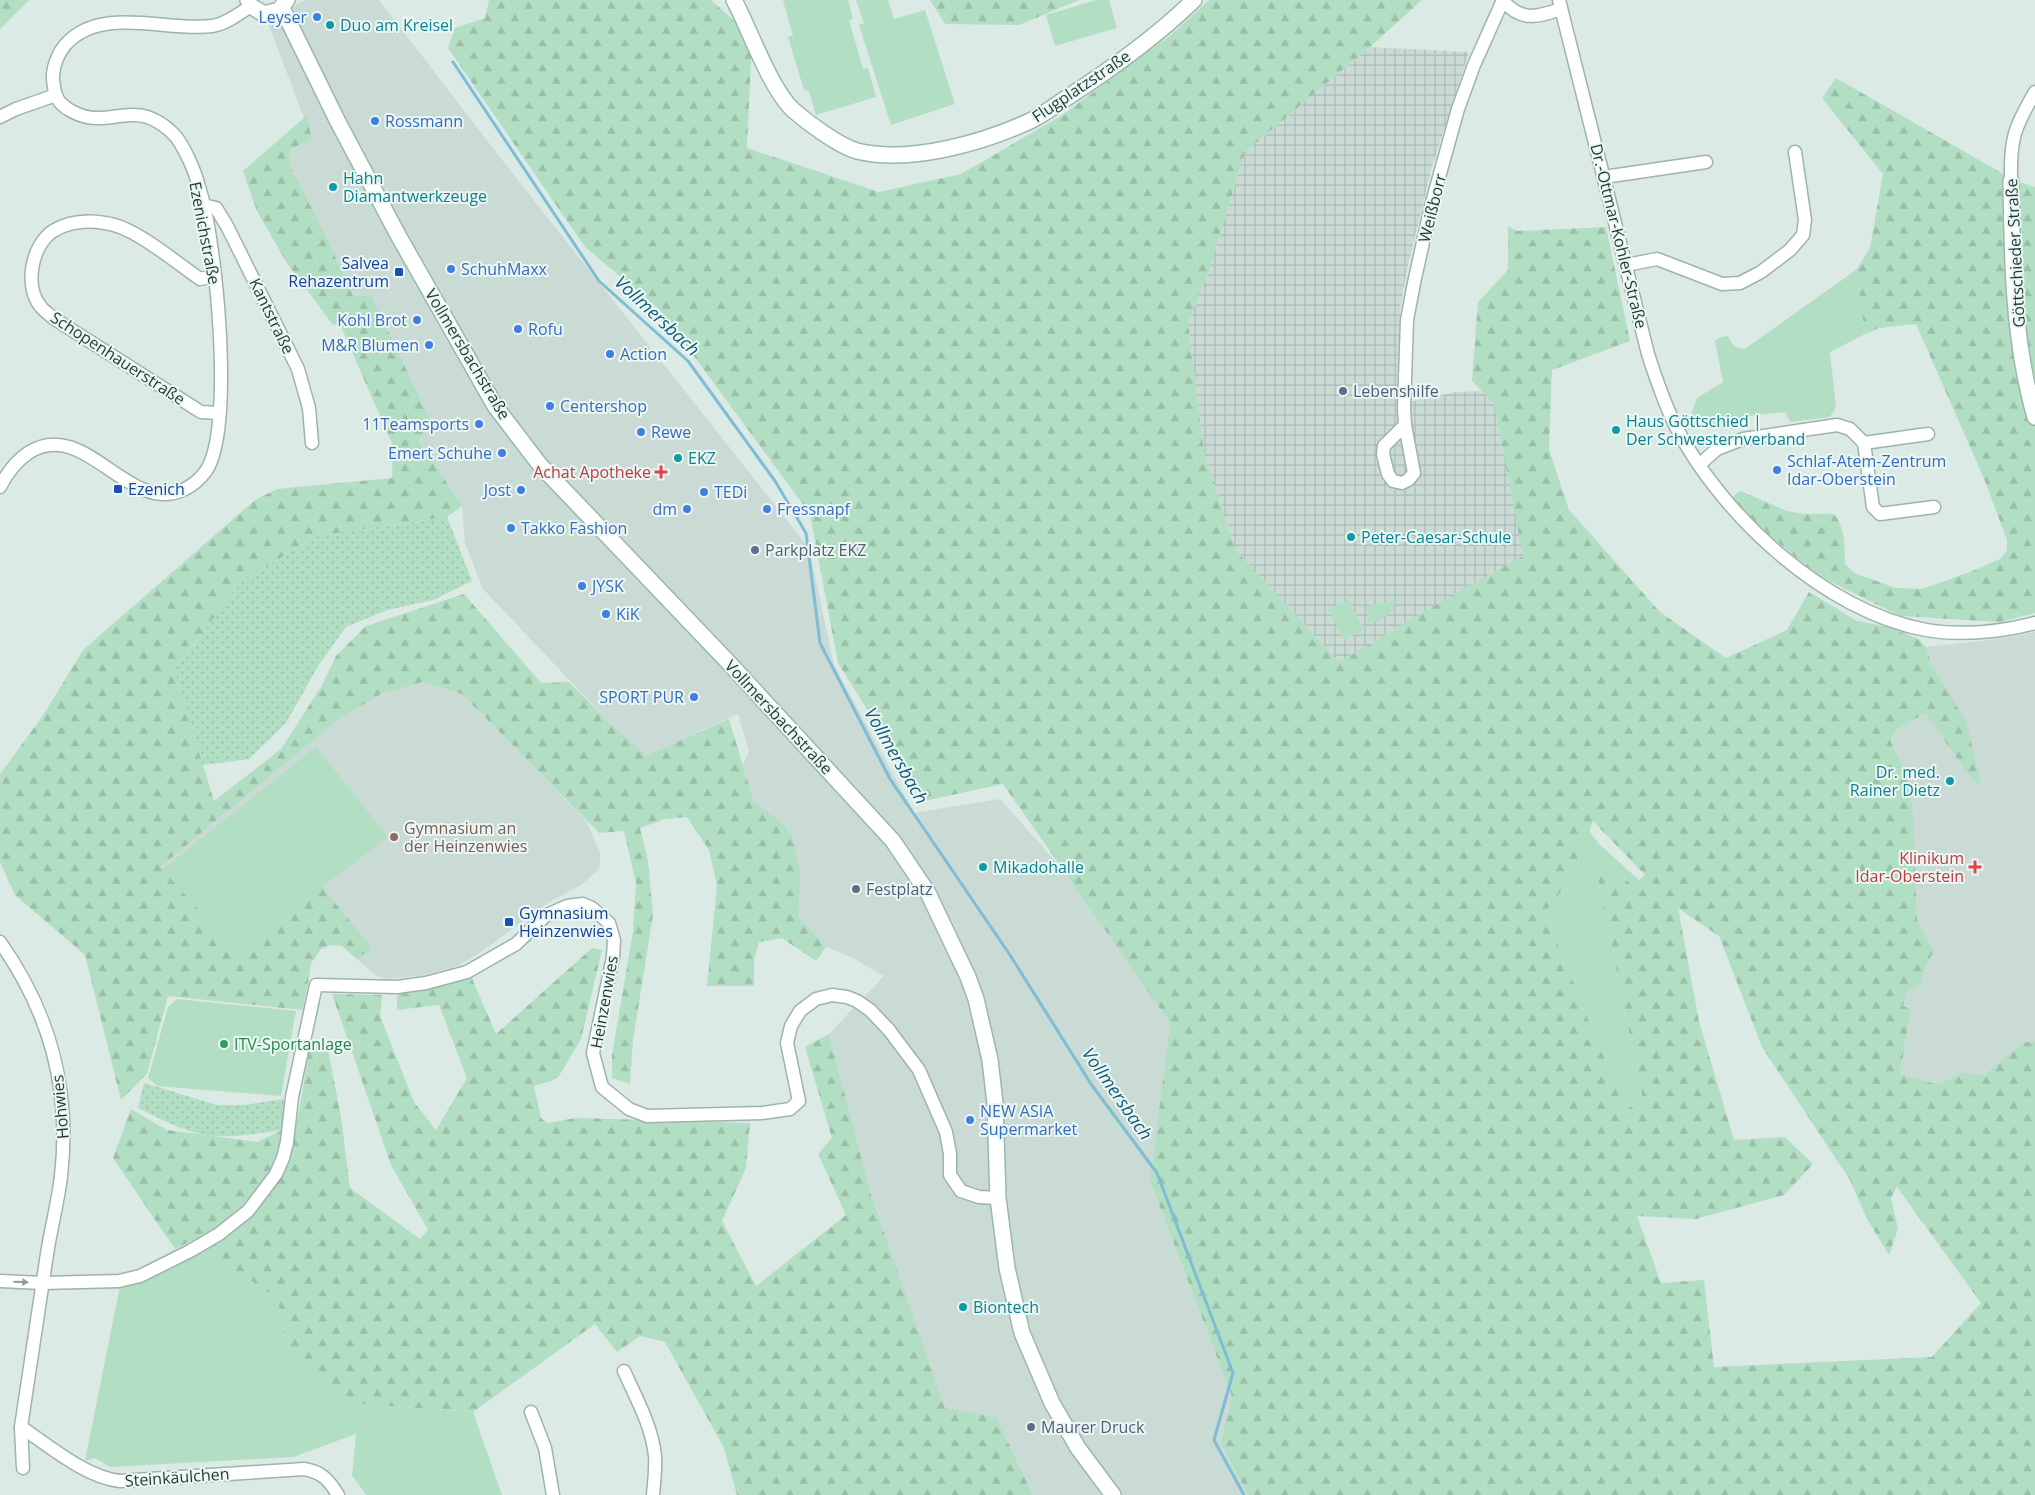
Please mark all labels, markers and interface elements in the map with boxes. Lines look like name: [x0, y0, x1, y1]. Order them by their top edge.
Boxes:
place label: Leyser: [259, 6, 307, 28]
marker: Leyser: [311, 11, 323, 23]
place label: Duo am Kreisel: [340, 14, 453, 36]
marker: Duo am Kreisel: [324, 19, 336, 31]
street label: Flugplatzstraße: [1027, 45, 1135, 127]
place label: Rossmann: [385, 110, 463, 132]
marker: Rossmann: [369, 115, 381, 127]
street label: Dr.-Ottmar-Kohler-Straße: [1585, 141, 1653, 331]
place label: Hahn Diamantwerkzeuge: [343, 167, 487, 207]
street label: Weißborr: [1413, 171, 1451, 245]
street label: Göttschieder Straße: [2000, 178, 2030, 328]
street label: Ezenichstraße: [184, 180, 226, 286]
marker: Hahn Diamantwerkzeuge: [327, 181, 339, 193]
place label: Salvea Rehazentrum: [288, 252, 389, 292]
place label: SchuhMaxx: [461, 258, 548, 280]
marker: SchuhMaxx: [445, 263, 457, 275]
marker: Salvea Rehazentrum: [393, 266, 405, 278]
water label: Vollmersbach: [610, 270, 705, 361]
street label: Kantstraße: [244, 274, 300, 358]
street label: Vollmersbachstraße: [420, 284, 516, 424]
street label: Schopenhauerstraße: [47, 306, 190, 410]
place label: Kohl Brot: [337, 309, 407, 331]
marker: Kohl Brot: [411, 314, 423, 326]
place label: Rofu: [528, 318, 563, 340]
marker: Rofu: [512, 323, 524, 335]
place label: M&R Blumen: [321, 334, 419, 356]
marker: M&R Blumen: [423, 339, 435, 351]
place label: Action: [620, 343, 667, 365]
marker: Action: [604, 348, 616, 360]
place label: Lebenshilfe: [1353, 380, 1439, 402]
marker: Lebenshilfe: [1337, 385, 1349, 397]
place label: Centershop: [560, 395, 647, 417]
marker: Centershop: [544, 400, 556, 412]
place label: Haus Göttschied | Der Schwesternverband: [1626, 410, 1805, 450]
place label: 11Teamsports: [362, 413, 469, 435]
marker: 11Teamsports: [473, 418, 485, 430]
place label: Rewe: [651, 421, 691, 443]
marker: Haus Göttschied | Der Schwesternverband: [1610, 424, 1622, 436]
marker: Rewe: [635, 426, 647, 438]
place label: Emert Schuhe: [388, 442, 492, 464]
marker: Emert Schuhe: [496, 447, 508, 459]
place label: EKZ: [688, 447, 716, 469]
place label: Schlaf-Atem-Zentrum Idar-Oberstein: [1787, 450, 1946, 490]
marker: EKZ: [672, 452, 684, 464]
place label: Achat Apotheke: [533, 461, 651, 483]
marker: Schlaf-Atem-Zentrum Idar-Oberstein: [1771, 464, 1783, 476]
marker: Achat Apotheke: [655, 466, 667, 478]
place label: Ezenich: [128, 478, 185, 500]
place label: Jost: [482, 479, 511, 501]
place label: TEDi: [714, 481, 747, 503]
marker: Ezenich: [112, 483, 124, 495]
marker: Jost: [515, 484, 527, 496]
marker: TEDi: [698, 486, 710, 498]
place label: dm: [652, 498, 677, 520]
place label: Fressnapf: [777, 498, 852, 520]
marker: dm: [681, 503, 693, 515]
marker: Fressnapf: [761, 503, 773, 515]
place label: Takko Fashion: [521, 517, 627, 539]
marker: Takko Fashion: [505, 522, 517, 534]
place label: Peter-Caesar-Schule: [1361, 526, 1511, 548]
marker: Peter-Caesar-Schule: [1345, 531, 1357, 543]
place label: Parkplatz EKZ: [765, 539, 866, 561]
marker: Parkplatz EKZ: [749, 544, 761, 556]
place label: JYSK: [590, 575, 624, 597]
marker: JYSK: [576, 580, 588, 592]
place label: KiK: [616, 603, 640, 625]
marker: KiK: [600, 608, 612, 620]
street label: Vollmersbachstraße: [720, 655, 838, 779]
place label: SPORT PUR: [599, 686, 684, 708]
marker: SPORT PUR: [688, 691, 700, 703]
water label: Vollmersbach: [860, 703, 934, 808]
place label: Dr. med. Rainer Dietz: [1850, 761, 1940, 801]
marker: Dr. med. Rainer Dietz: [1944, 775, 1956, 787]
place label: Gymnasium an der Heinzenwies: [404, 817, 527, 857]
marker: Gymnasium an der Heinzenwies: [388, 831, 400, 843]
place label: Klinikum Idar-Oberstein: [1855, 847, 1964, 887]
place label: Mikadohalle: [993, 856, 1084, 878]
marker: Klinikum Idar-Oberstein: [1968, 860, 1982, 874]
marker: Mikadohalle: [977, 861, 989, 873]
place label: Festplatz: [866, 878, 933, 900]
marker: Festplatz: [850, 883, 862, 895]
place label: Gymnasium Heinzenwies: [519, 902, 613, 942]
marker: Gymnasium Heinzenwies: [503, 916, 515, 928]
street label: Heinzenwies: [585, 954, 623, 1050]
place label: ITV-Sportanlage: [234, 1033, 352, 1055]
marker: ITV-Sportanlage: [218, 1038, 230, 1050]
water label: Vollmersbach: [1077, 1042, 1159, 1144]
street label: Hohwies: [46, 1074, 74, 1140]
place label: NEW ASIA Supermarket: [980, 1100, 1078, 1140]
marker: NEW ASIA Supermarket: [964, 1114, 976, 1126]
one-way arrow: [14, 1279, 30, 1287]
place label: Biontech: [973, 1296, 1039, 1318]
marker: Biontech: [957, 1301, 969, 1313]
place label: Maurer Druck: [1041, 1416, 1145, 1438]
marker: Maurer Druck: [1025, 1421, 1037, 1433]
street label: Steinkäulchen: [124, 1462, 230, 1492]

